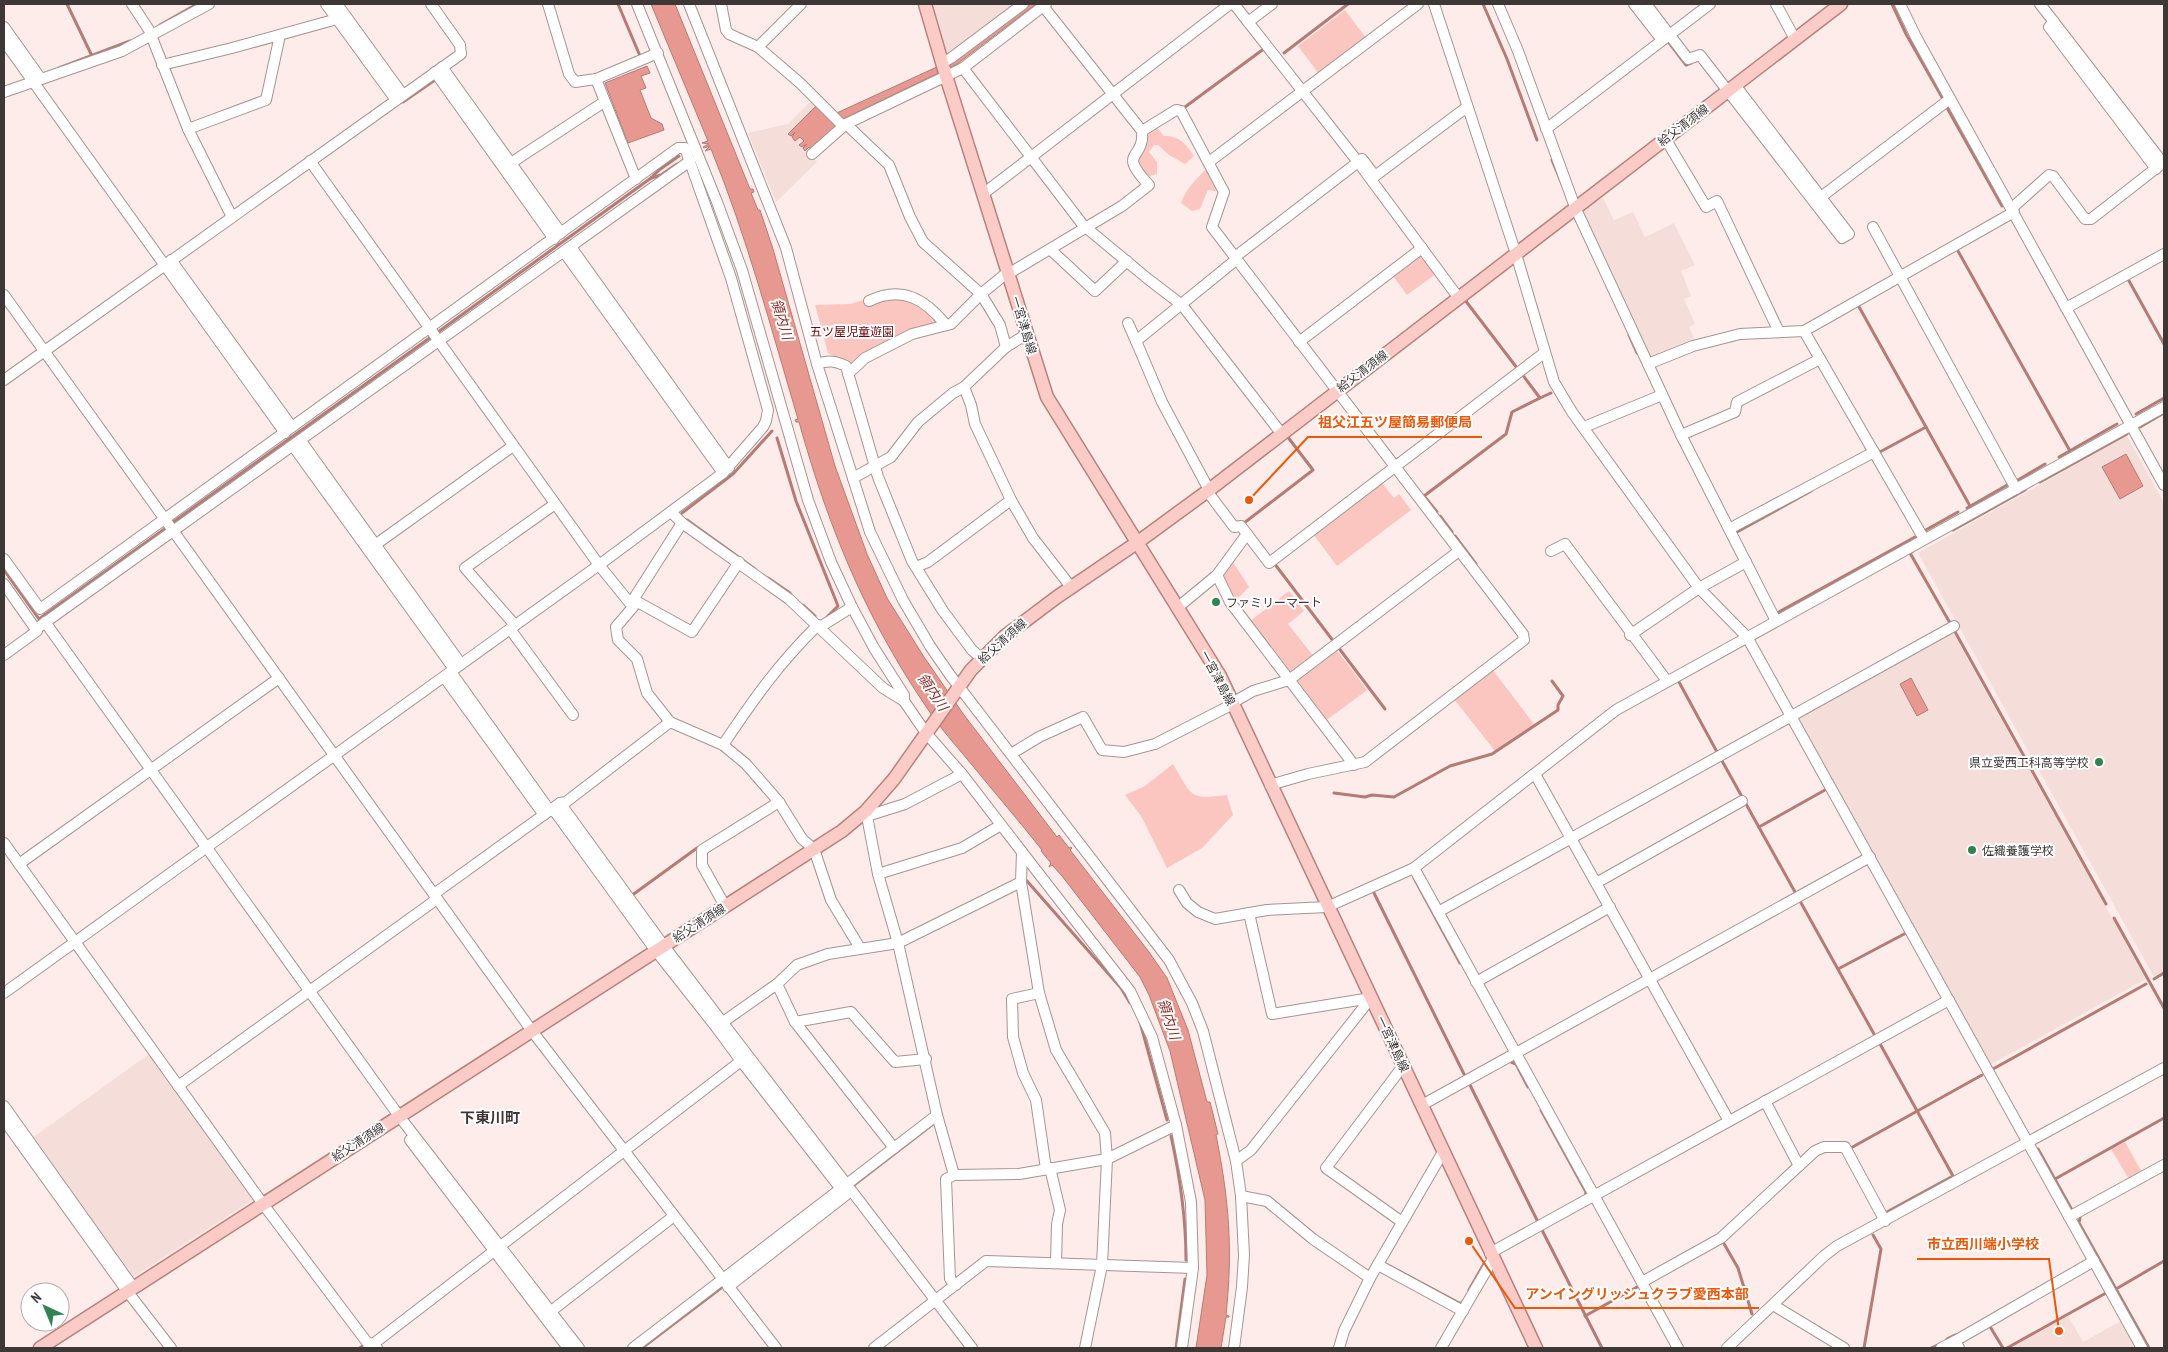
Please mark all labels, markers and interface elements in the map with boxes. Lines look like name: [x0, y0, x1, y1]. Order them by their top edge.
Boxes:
street label: 給父清須線: [1655, 101, 1711, 149]
street label: 一宮津島線: [1008, 294, 1040, 356]
water label: 領内川: [767, 296, 797, 344]
park label: 五ツ屋児童遊園: [810, 324, 894, 339]
street label: 給父清須線: [1334, 347, 1390, 395]
callout: 祖父江五ツ屋簡易郵便局: [1308, 408, 1482, 437]
text: 祖父江五ツ屋簡易郵便局: [1318, 413, 1472, 431]
place label: ファミリーマート: [1226, 595, 1322, 610]
marker: ファミリーマート: [1210, 596, 1222, 608]
street label: 給父清須線: [975, 615, 1029, 667]
street label: 一宮津島線: [1197, 648, 1239, 708]
water label: 領内川: [914, 670, 953, 716]
place label: 県立愛西工科高等学校: [1969, 755, 2089, 770]
marker: 県立愛西工科高等学校: [2093, 756, 2105, 768]
place label: 佐織養護学校: [1982, 843, 2054, 858]
marker: 佐織養護学校: [1966, 844, 1978, 856]
street label: 給父清須線: [670, 900, 728, 946]
water label: 領内川: [1154, 996, 1185, 1044]
street label: 一宮津島線: [1374, 1014, 1412, 1074]
district label: 下東川町: [460, 1108, 520, 1127]
street label: 給父清須線: [329, 1119, 387, 1165]
callout: 市立西川端小学校: [1917, 1230, 2049, 1259]
text: 市立西川端小学校: [1927, 1235, 2039, 1253]
callout: アンイングリッシュクラブ愛西本部: [1515, 1279, 1759, 1308]
north arrow: [20, 1282, 70, 1332]
text: アンイングリッシュクラブ愛西本部: [1525, 1285, 1749, 1303]
text: N: [27, 1289, 45, 1307]

